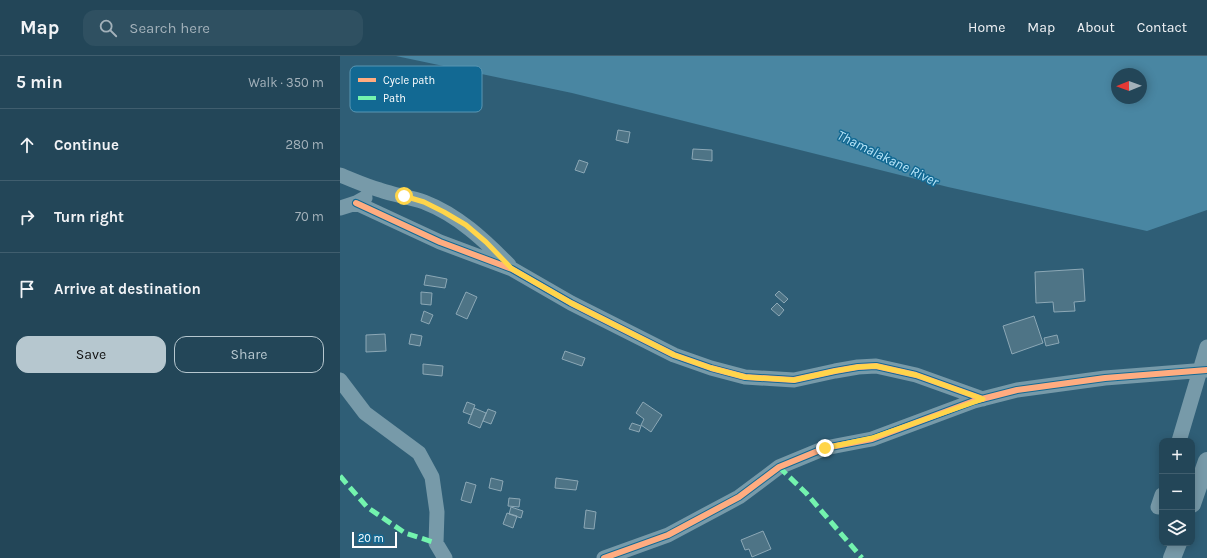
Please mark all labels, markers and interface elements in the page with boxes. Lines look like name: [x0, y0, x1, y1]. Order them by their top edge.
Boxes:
search box: [83, 10, 363, 46]
text: Map: [20, 17, 59, 39]
icon: search: [97, 17, 119, 39]
text: Search here: [129, 19, 210, 37]
text: Home: [968, 19, 1005, 36]
text: Map: [1027, 19, 1055, 36]
text: About: [1077, 19, 1115, 36]
text: Contact: [1137, 19, 1187, 36]
legend: [350, 66, 482, 112]
north arrow: [1111, 68, 1147, 104]
text: 5 min: [16, 72, 63, 92]
text: Cycle path: [383, 74, 435, 87]
text: Walk · 350 m: [248, 75, 324, 90]
text: Path: [383, 92, 406, 105]
water label: Thamalakane River: [834, 127, 942, 191]
icon: ahead: [16, 134, 38, 156]
text: Continue: [54, 136, 119, 154]
text: 280 m: [286, 137, 324, 152]
route start: [395, 187, 413, 205]
icon: right: [16, 206, 38, 228]
text: Turn right: [54, 208, 124, 226]
text: 70 m: [295, 209, 324, 224]
icon: arrive: [16, 278, 38, 300]
text: Arrive at destination: [54, 280, 201, 298]
button: Save: [16, 336, 166, 373]
button: Share: [174, 336, 324, 373]
map controls: [1159, 438, 1195, 546]
button: +: [1159, 438, 1195, 474]
route end: [816, 439, 834, 457]
button: −: [1159, 474, 1195, 510]
button: layers: [1159, 510, 1195, 546]
scale bar: [352, 530, 397, 549]
text: 20 m: [358, 532, 384, 545]

